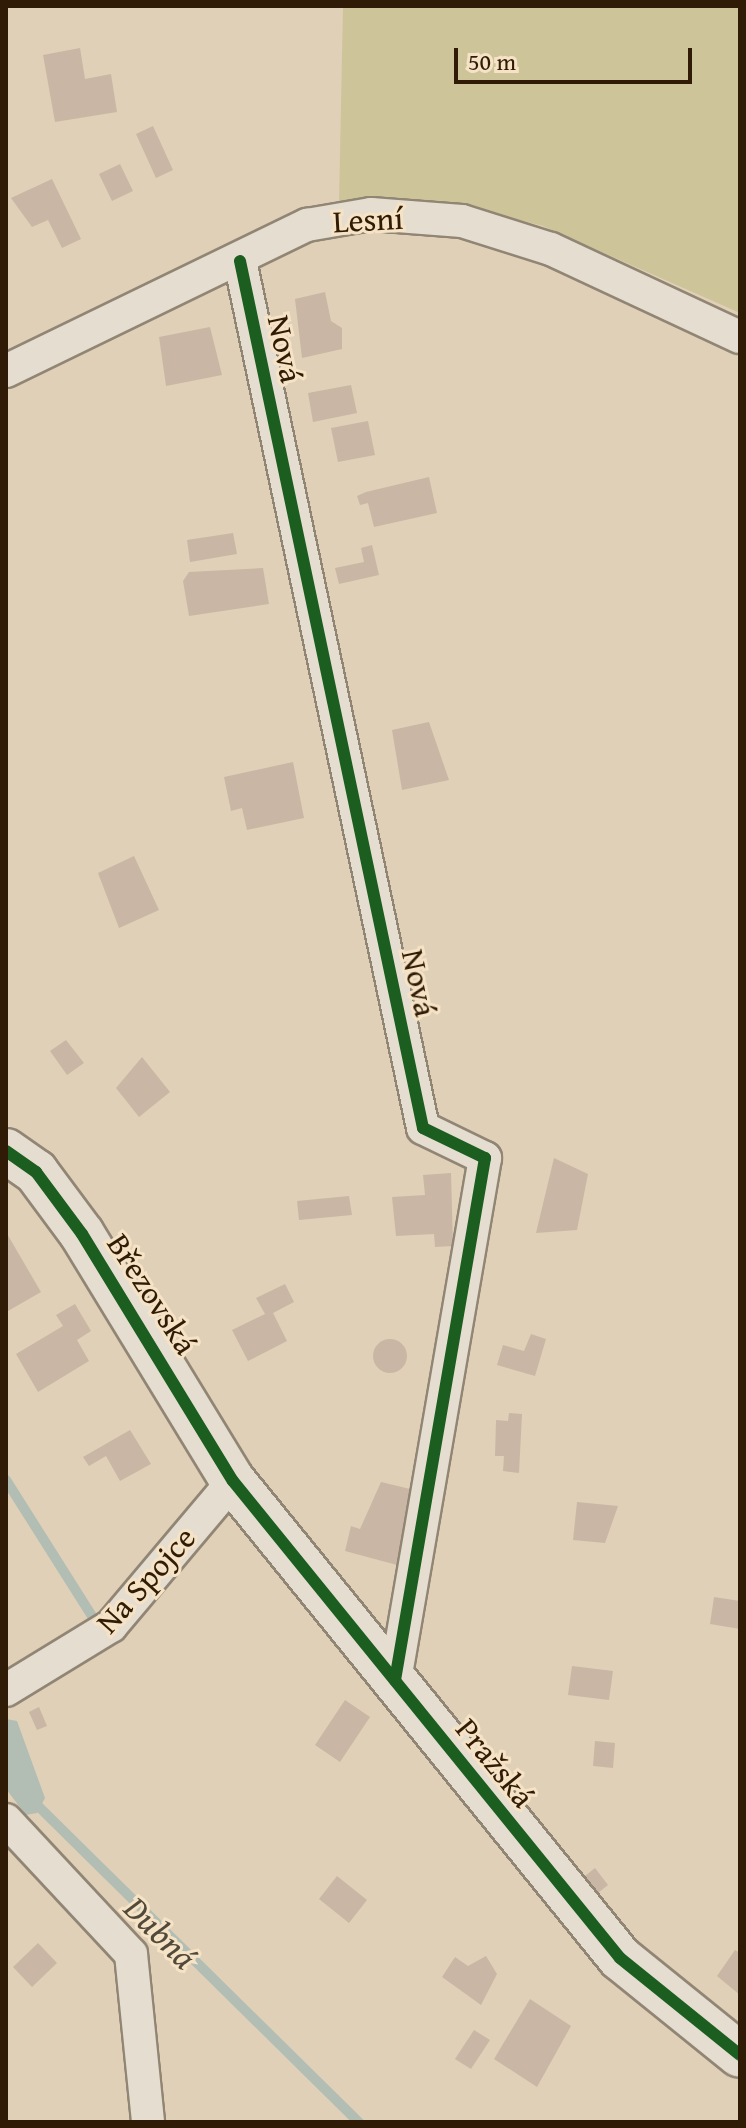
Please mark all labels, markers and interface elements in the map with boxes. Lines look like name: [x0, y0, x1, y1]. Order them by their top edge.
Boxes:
scale bar: [458, 32, 696, 82]
text: 50 m: [468, 44, 516, 79]
street label: Lesní: [332, 199, 404, 241]
street label: Nová: [259, 312, 311, 386]
street label: Nová: [393, 946, 445, 1020]
street label: Březovská: [99, 1226, 205, 1362]
street label: Na Spojce: [88, 1519, 204, 1641]
street label: Pražská: [448, 1711, 542, 1815]
water label: Dubná: [116, 1887, 206, 1977]

